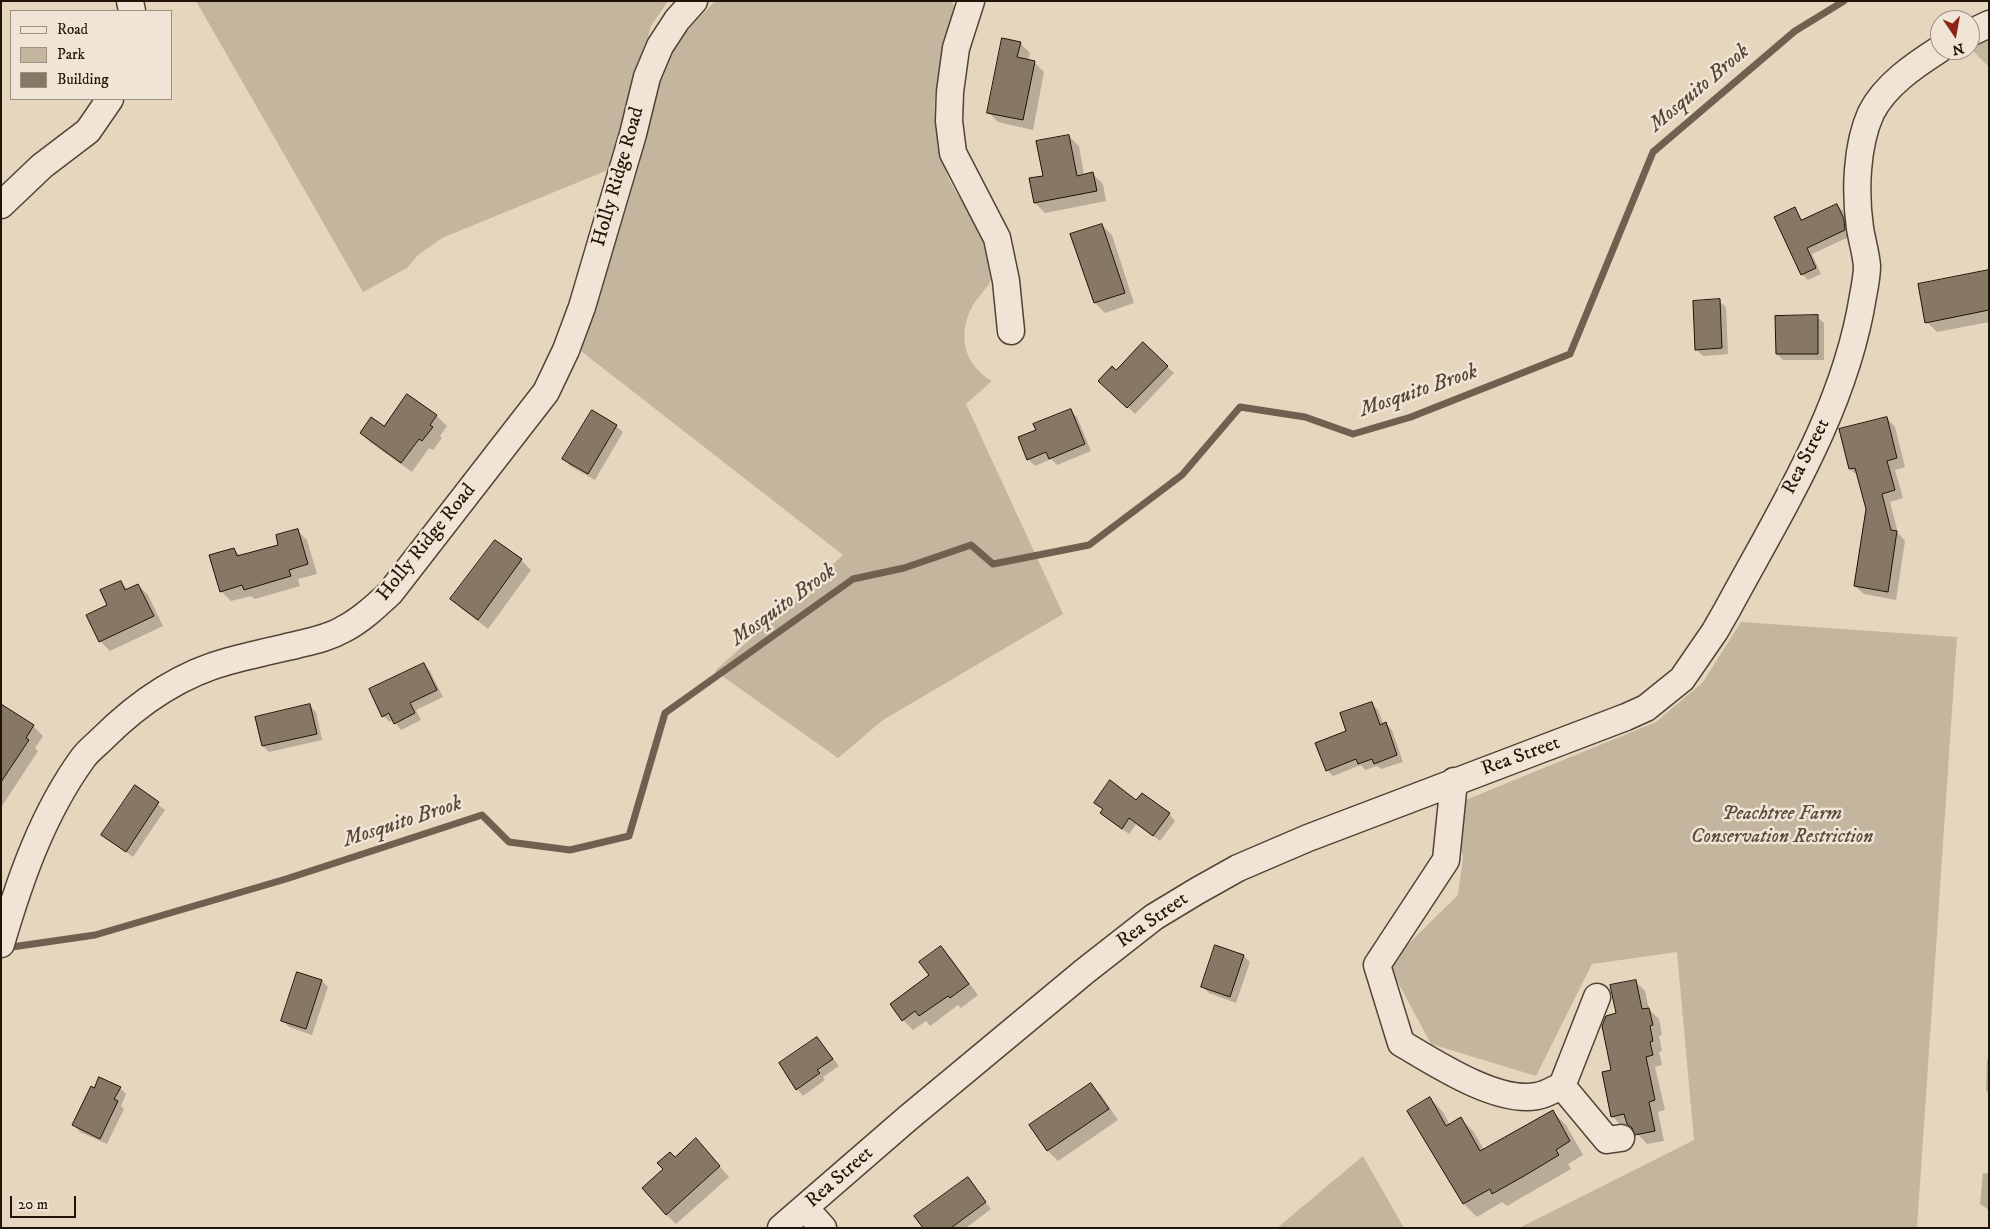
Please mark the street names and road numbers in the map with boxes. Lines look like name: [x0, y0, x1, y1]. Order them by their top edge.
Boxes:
street label: Holly Ridge Road: [588, 105, 650, 249]
street label: Rea Street: [1778, 415, 1836, 499]
street label: Holly Ridge Road: [372, 480, 482, 606]
street label: Rea Street: [1479, 732, 1563, 782]
street label: Rea Street: [1113, 888, 1193, 954]
street label: Rea Street: [801, 1142, 879, 1214]

